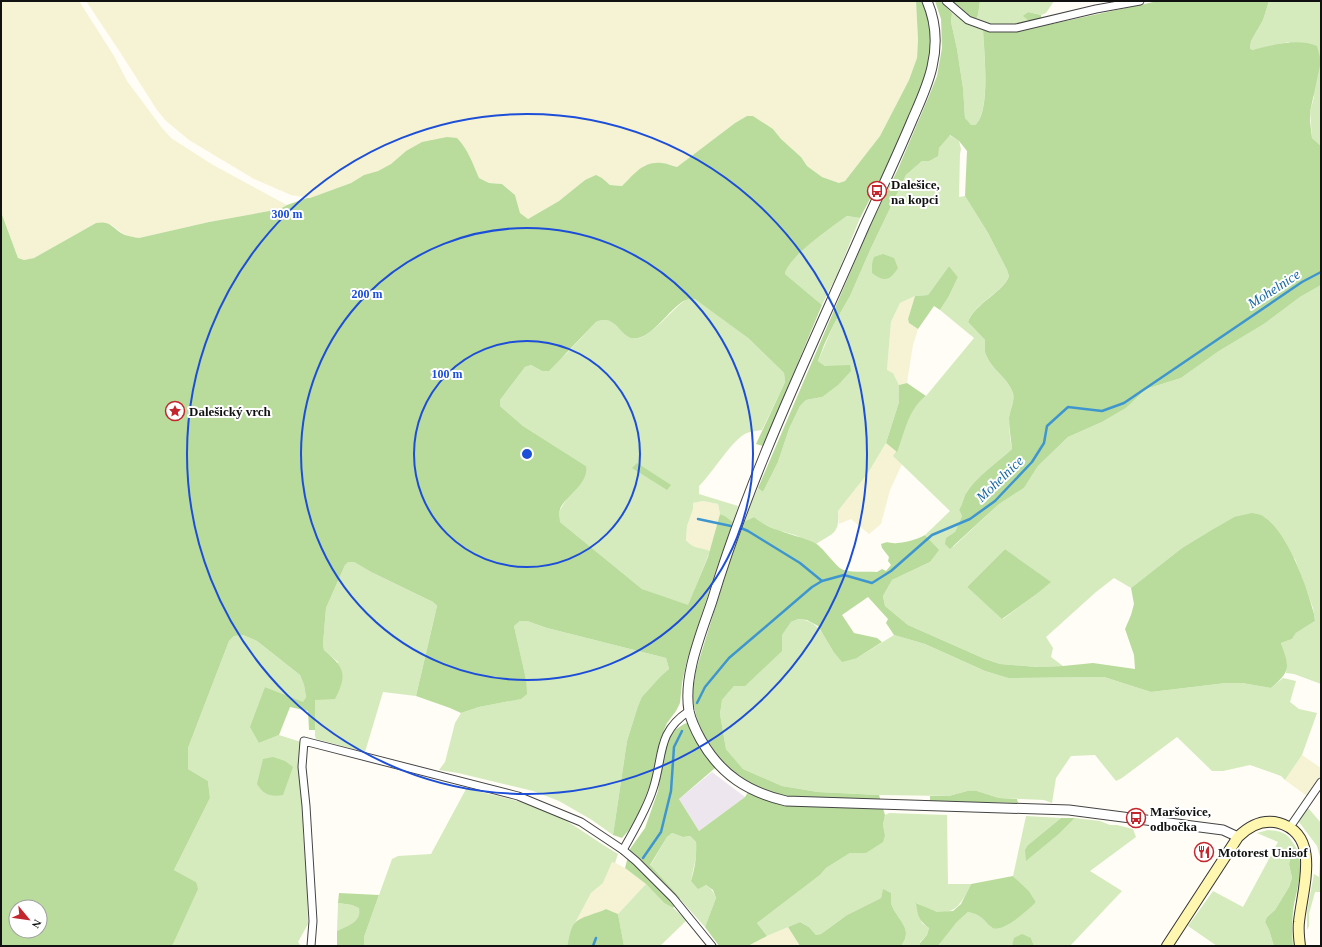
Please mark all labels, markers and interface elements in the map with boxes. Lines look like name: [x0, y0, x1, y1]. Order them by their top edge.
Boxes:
place label: Dalešice, na kopci: [891, 177, 940, 207]
bus stop icon: Dalešice, na kopci: [866, 180, 888, 202]
text: 300 m: [272, 207, 303, 221]
water label: Mohelnice: [1244, 267, 1303, 312]
text: 200 m: [352, 287, 383, 301]
text: 100 m: [432, 367, 463, 381]
place icon: Dalešický vrch: [164, 400, 186, 422]
place label: Dalešický vrch: [189, 404, 271, 419]
centre of rings: [520, 447, 534, 461]
water label: Mohelnice: [973, 453, 1026, 506]
place label: Maršovice, odbočka: [1150, 804, 1211, 834]
bus stop icon: Maršovice, odbočka: [1125, 807, 1147, 829]
restaurant icon: Motorest Unisof: [1193, 841, 1215, 863]
place label: Motorest Unisof: [1218, 845, 1308, 860]
north arrow: [8, 899, 48, 939]
text: N: [30, 917, 44, 930]

